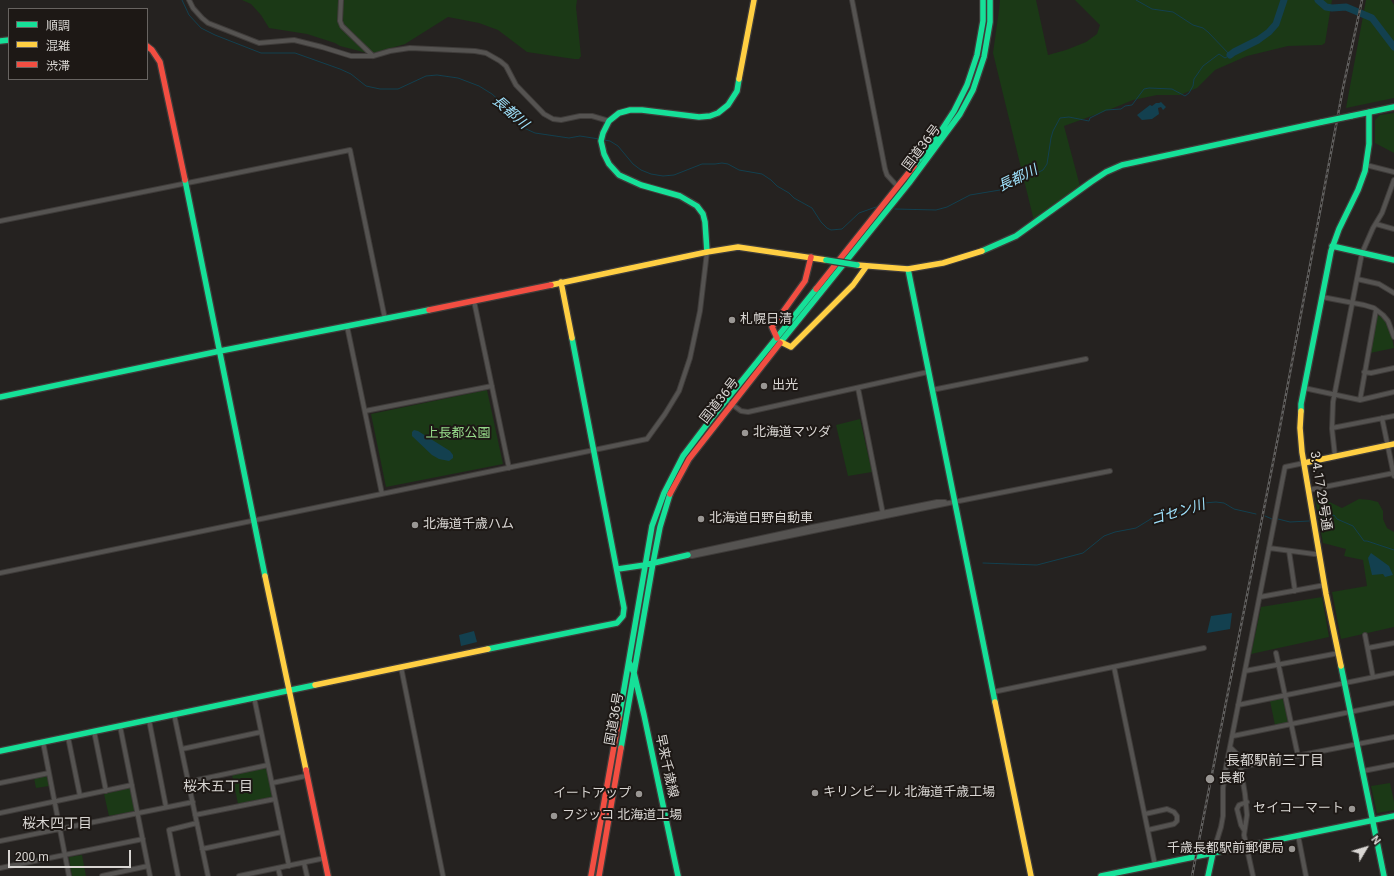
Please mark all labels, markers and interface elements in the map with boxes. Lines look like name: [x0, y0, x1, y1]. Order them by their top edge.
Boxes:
legend: [8, 8, 148, 80]
text: 順調: [46, 19, 70, 33]
text: 混雑: [46, 39, 70, 53]
text: 渋滞: [46, 59, 70, 73]
water label: 長都川: [489, 93, 531, 133]
street label: 国道36号: [900, 122, 944, 174]
water label: 長都川: [995, 162, 1041, 196]
place label: 札幌日清: [740, 312, 792, 328]
marker: 札幌日清: [727, 315, 737, 325]
street label: 国道36号: [697, 375, 743, 427]
place label: 出光: [772, 378, 798, 394]
marker: 出光: [759, 381, 769, 391]
place label: 北海道マツダ: [753, 425, 831, 441]
park label: 上長都公園: [426, 426, 490, 442]
marker: 北海道マツダ: [740, 428, 750, 438]
street label: 3.4.17 29号通: [1306, 450, 1334, 532]
water label: ゴセン川: [1149, 497, 1207, 529]
place label: 北海道日野自動車: [709, 511, 813, 527]
marker: 北海道日野自動車: [696, 514, 706, 524]
place label: 北海道千歳ハム: [423, 517, 514, 533]
marker: 北海道千歳ハム: [410, 520, 420, 530]
street label: 国道36号: [603, 691, 627, 747]
street label: 早来千歳線: [652, 733, 680, 799]
district label: 長都駅前三丁目: [1226, 753, 1324, 769]
place label: 長都: [1219, 771, 1245, 787]
marker: 長都: [1204, 773, 1216, 785]
district label: 桜木五丁目: [183, 779, 253, 795]
place label: キリンビール 北海道千歳工場: [823, 785, 995, 801]
place label: イートアップ: [553, 786, 631, 802]
marker: キリンビール 北海道千歳工場: [810, 788, 820, 798]
marker: イートアップ: [634, 789, 644, 799]
place label: セイコーマート: [1253, 801, 1344, 817]
marker: セイコーマート: [1347, 804, 1357, 814]
place label: フジッコ 北海道工場: [562, 808, 682, 824]
marker: フジッコ 北海道工場: [549, 811, 559, 821]
district label: 桜木四丁目: [22, 816, 92, 832]
north arrow: [1346, 828, 1386, 868]
text: N: [1368, 833, 1383, 847]
place label: 千歳長都駅前郵便局: [1167, 841, 1284, 857]
scale bar: [10, 842, 133, 868]
marker: 千歳長都駅前郵便局: [1287, 844, 1297, 854]
text: 200 m: [15, 850, 49, 864]

